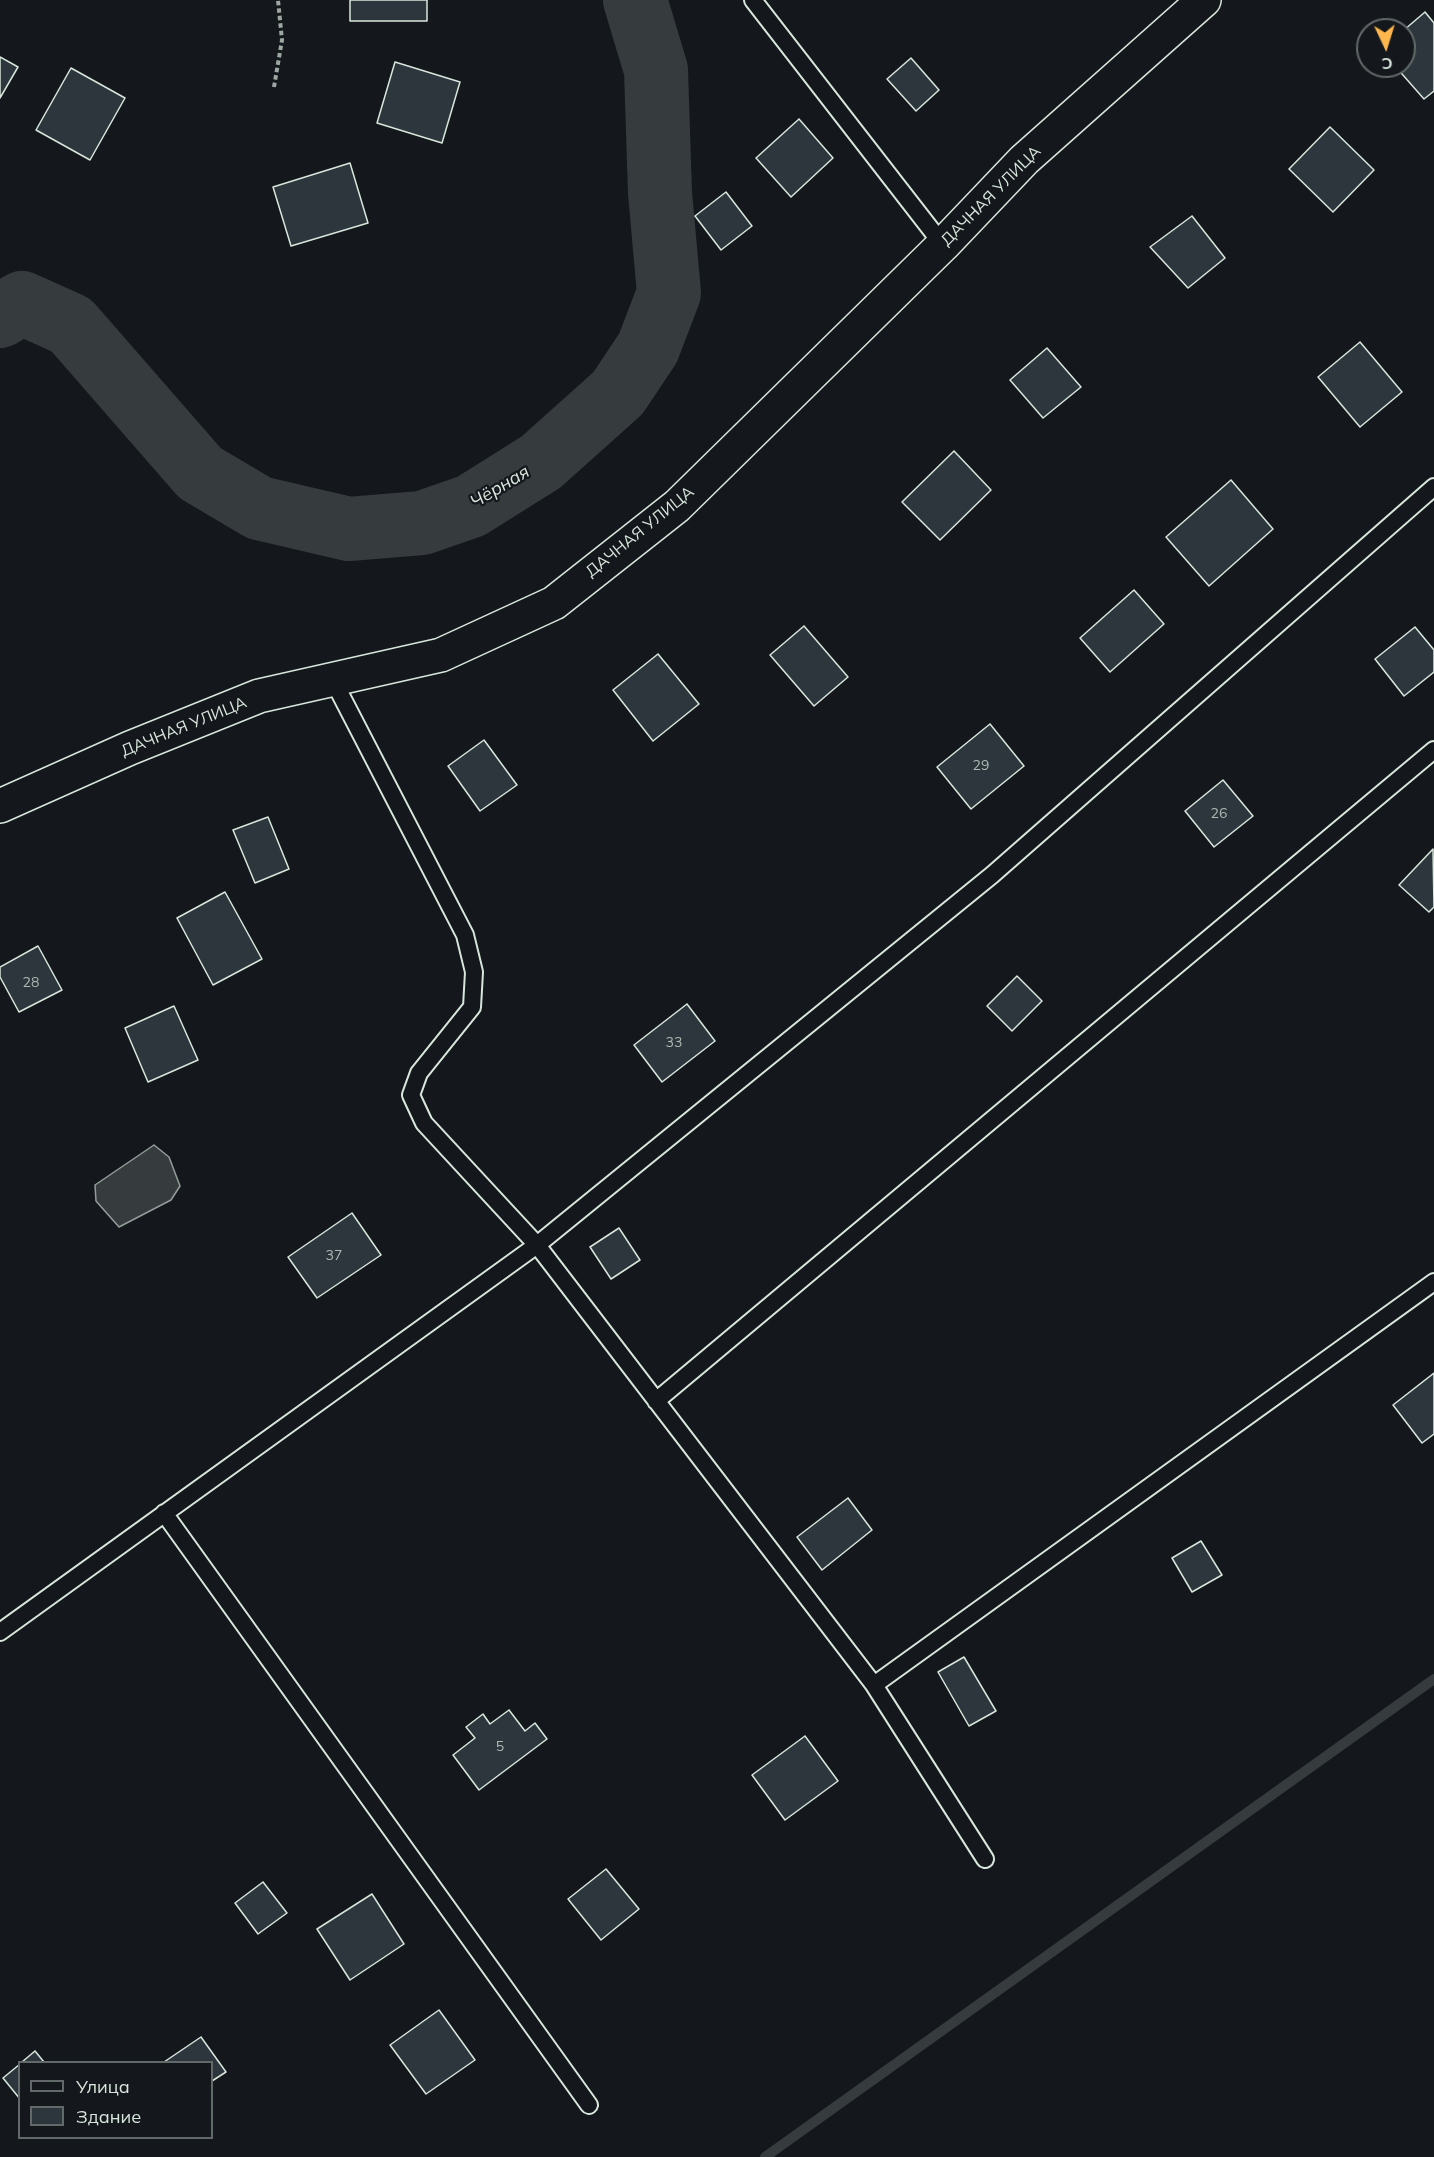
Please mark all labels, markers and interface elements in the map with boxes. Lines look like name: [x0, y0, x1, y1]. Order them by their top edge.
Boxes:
north arrow: [1356, 18, 1416, 78]
text: С: [1381, 54, 1393, 74]
street label: ДАЧНАЯ УЛИЦА: [937, 142, 1045, 250]
water label: Чёрная: [467, 461, 533, 513]
street label: ДАЧНАЯ УЛИЦА: [582, 482, 698, 582]
street label: ДАЧНАЯ УЛИЦА: [118, 693, 250, 761]
house number: 29: [973, 758, 989, 774]
house number: 26: [1211, 806, 1227, 822]
house number: 28: [23, 975, 39, 991]
house number: 33: [666, 1035, 682, 1051]
house number: 37: [326, 1248, 342, 1264]
house number: 5: [496, 1739, 504, 1755]
legend: [18, 2061, 213, 2139]
text: Улица: [76, 2075, 130, 2098]
text: Здание: [76, 2105, 141, 2128]

